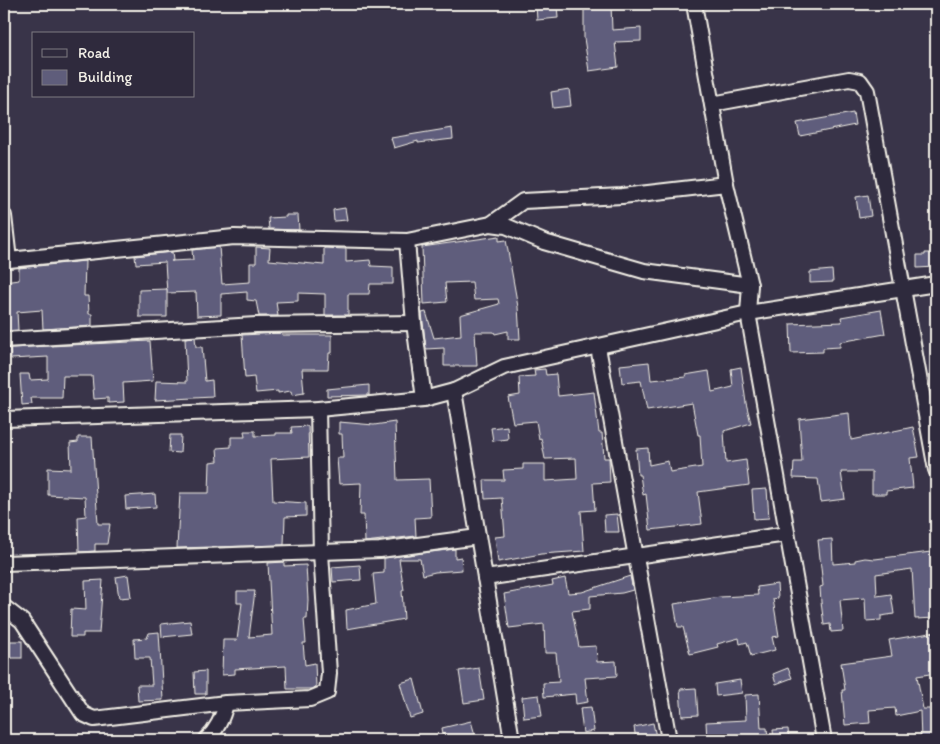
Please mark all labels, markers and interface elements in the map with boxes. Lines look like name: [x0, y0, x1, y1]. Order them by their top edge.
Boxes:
legend: [32, 32, 195, 98]
text: Road: [78, 44, 111, 62]
text: Building: [78, 68, 132, 86]

